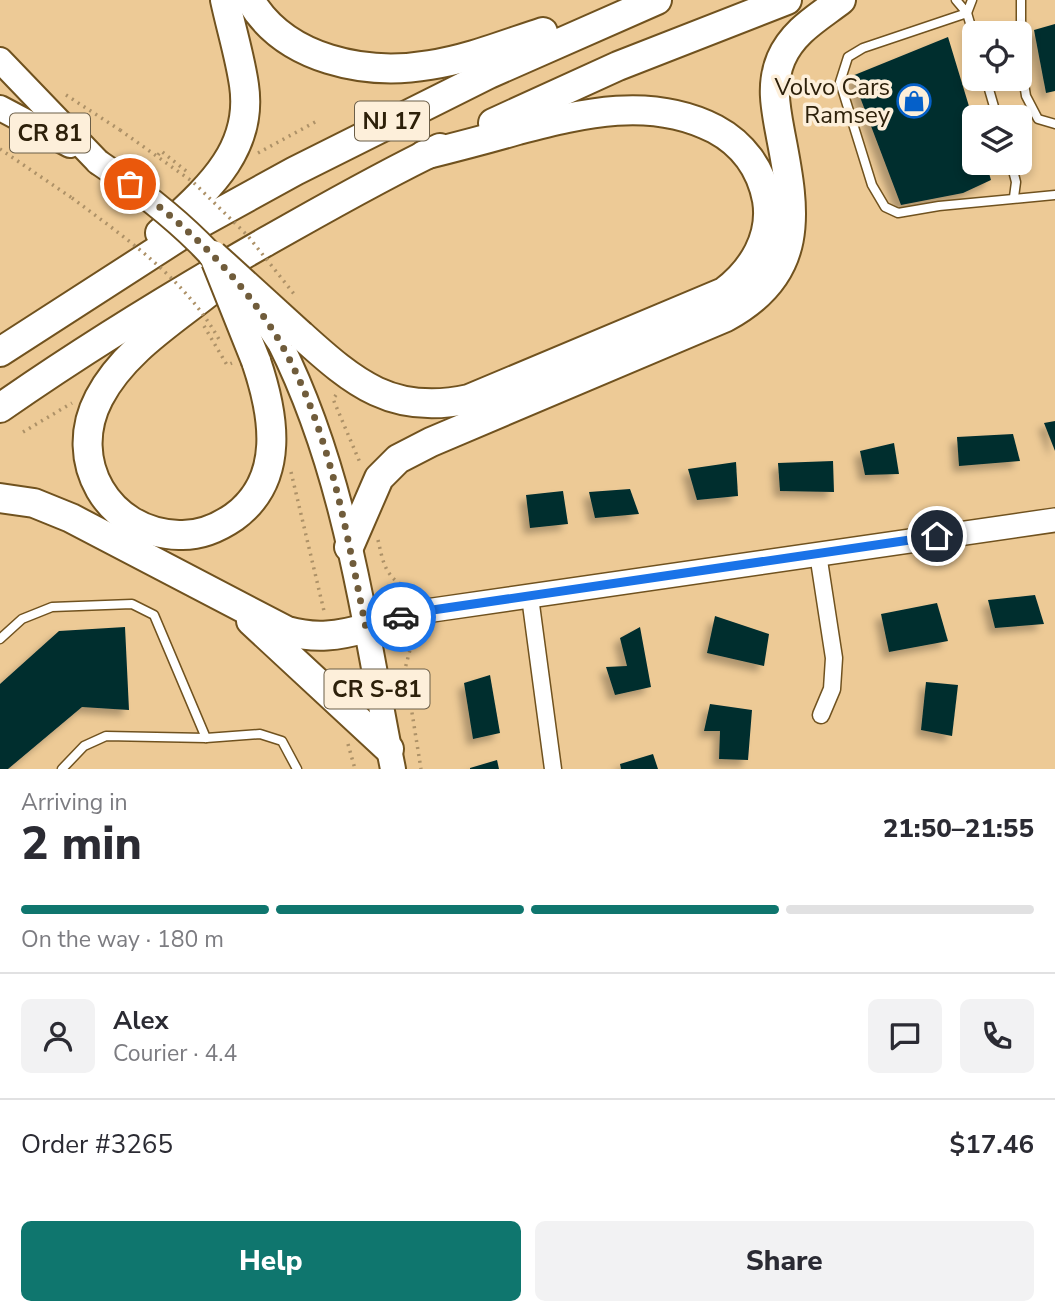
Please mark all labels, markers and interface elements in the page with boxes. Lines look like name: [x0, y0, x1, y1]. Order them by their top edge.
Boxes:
map controls: [962, 21, 1032, 175]
button: locate: [962, 21, 1032, 91]
place label: Volvo Cars Ramsey: [774, 71, 891, 131]
shop icon: Volvo Cars Ramsey: [895, 82, 933, 120]
road number: NJ 17: [355, 102, 429, 140]
button: layers: [962, 105, 1032, 175]
road number: CR 81: [10, 114, 90, 152]
pin: [100, 154, 160, 214]
icon: bag: [111, 165, 149, 203]
pin: [907, 506, 967, 566]
icon: home: [918, 517, 956, 555]
courier: [366, 582, 436, 652]
icon: car: [382, 598, 420, 636]
road number: CR S-81: [324, 670, 430, 708]
text: Arriving in: [21, 787, 128, 818]
text: 21:50–21:55: [883, 811, 1034, 846]
text: 2 min: [21, 812, 142, 875]
text: On the way · 180 m: [21, 924, 224, 955]
button: person: [21, 999, 95, 1073]
button: chat: [868, 999, 942, 1073]
button: phone: [960, 999, 1034, 1073]
text: Alex: [113, 1003, 169, 1038]
text: Courier · 4.4: [113, 1038, 237, 1069]
text: Order #3265: [21, 1127, 173, 1162]
text: $17.46: [950, 1127, 1034, 1162]
button: Help: [21, 1221, 521, 1301]
button: Share: [535, 1221, 1034, 1301]

